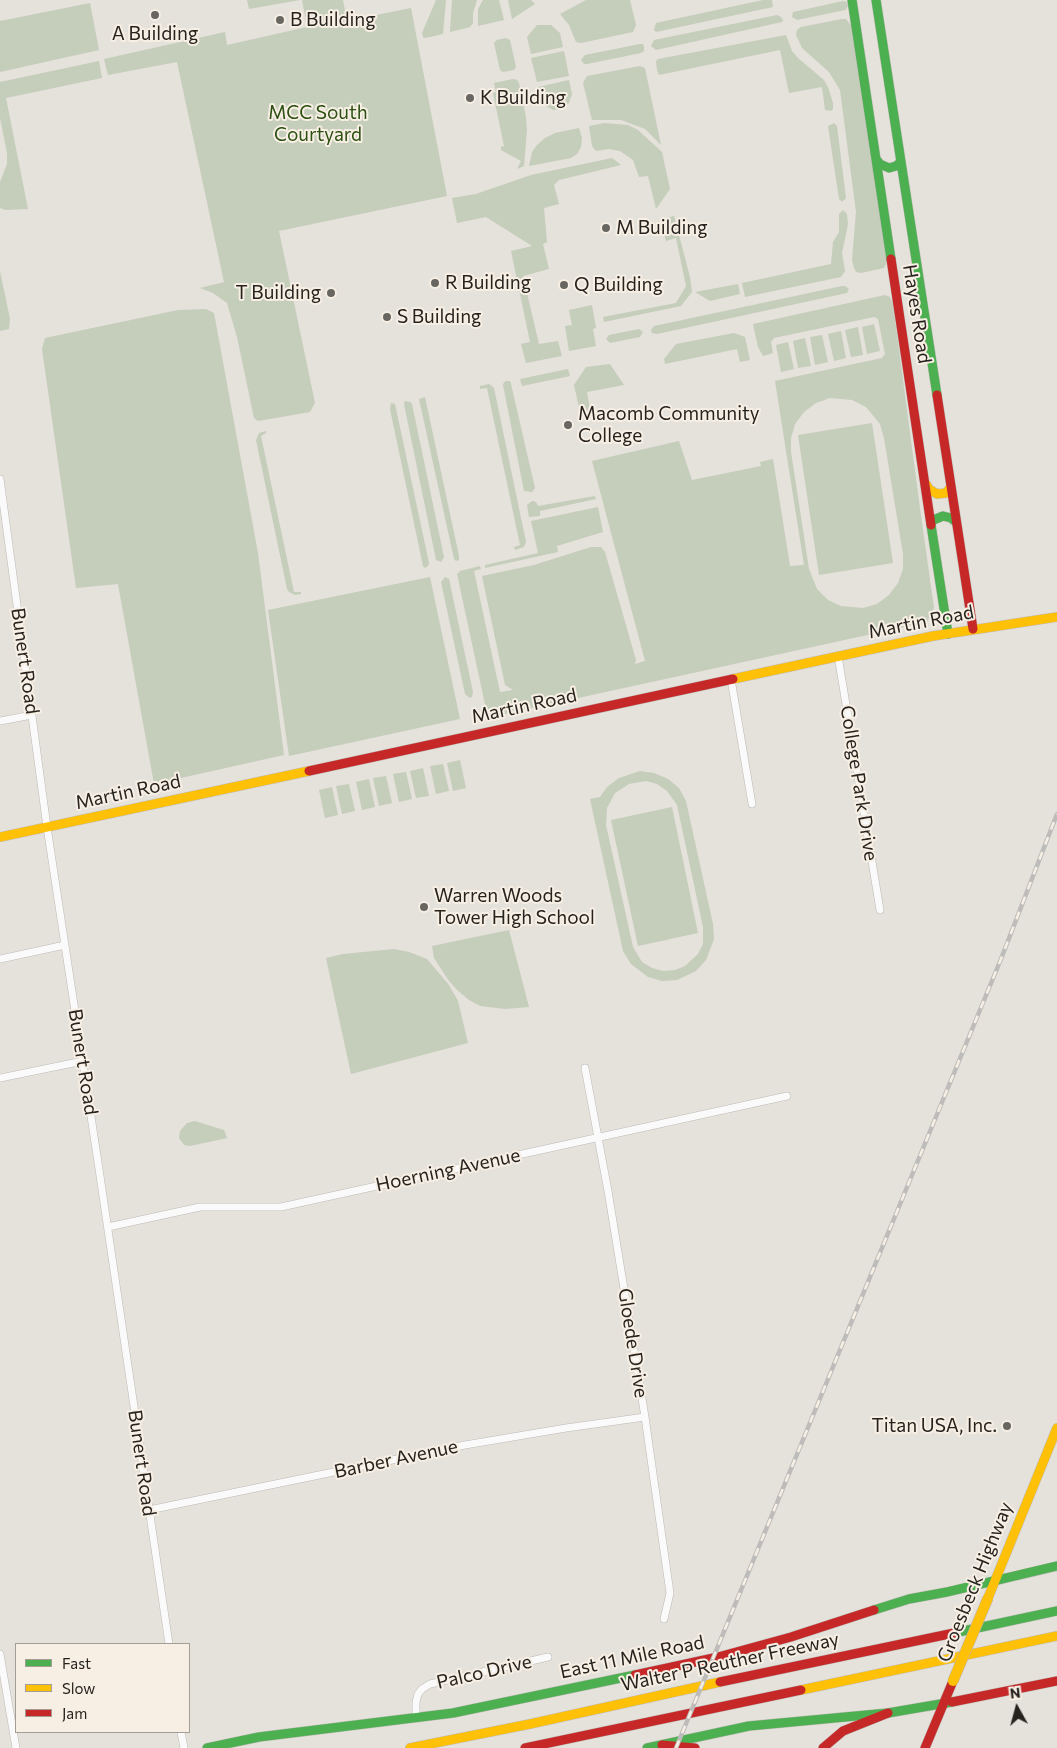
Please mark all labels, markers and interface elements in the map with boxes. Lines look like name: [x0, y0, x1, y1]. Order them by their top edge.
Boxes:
marker: A Building: [149, 9, 161, 21]
place label: B Building: [290, 9, 376, 31]
marker: B Building: [274, 14, 286, 26]
place label: A Building: [112, 23, 198, 45]
place label: K Building: [480, 87, 566, 109]
marker: K Building: [464, 92, 476, 104]
park label: MCC South Courtyard: [268, 102, 368, 146]
place label: M Building: [616, 217, 707, 239]
marker: M Building: [600, 222, 612, 234]
street label: Hayes Road: [898, 263, 936, 365]
place label: R Building: [445, 272, 531, 294]
place label: Q Building: [574, 274, 663, 296]
marker: R Building: [429, 277, 441, 289]
marker: Q Building: [558, 279, 570, 291]
place label: T Building: [236, 282, 321, 304]
marker: T Building: [325, 287, 337, 299]
place label: S Building: [397, 306, 481, 328]
marker: S Building: [381, 311, 393, 323]
place label: Macomb Community College: [578, 403, 760, 447]
marker: Macomb Community College: [562, 419, 574, 431]
street label: Martin Road: [866, 601, 976, 643]
street label: Bunert Road: [6, 606, 44, 716]
street label: Martin Road: [469, 684, 579, 728]
street label: College Park Drive: [835, 704, 883, 862]
street label: Martin Road: [73, 770, 183, 814]
place label: Warren Woods Tower High School: [434, 885, 595, 929]
marker: Warren Woods Tower High School: [418, 901, 430, 913]
street label: Bunert Road: [63, 1007, 103, 1117]
street label: Hoerning Avenue: [374, 1144, 522, 1196]
street label: Gloede Drive: [613, 1287, 653, 1399]
street label: Bunert Road: [123, 1408, 161, 1518]
place label: Titan USA, Inc.: [871, 1415, 997, 1437]
marker: Titan USA, Inc.: [1001, 1420, 1013, 1432]
street label: Barber Avenue: [332, 1435, 460, 1483]
street label: Groesbeck Highway: [933, 1499, 1017, 1665]
street label: Walter P Reuther Freeway: [619, 1628, 841, 1696]
street label: East 11 Mile Road: [558, 1631, 706, 1683]
legend: [15, 1643, 190, 1733]
street label: Palco Drive: [434, 1650, 534, 1694]
text: Fast: [62, 1654, 91, 1672]
text: Slow: [62, 1679, 95, 1697]
north arrow: [992, 1683, 1042, 1733]
text: N: [1009, 1684, 1021, 1702]
text: Jam: [62, 1704, 87, 1722]

